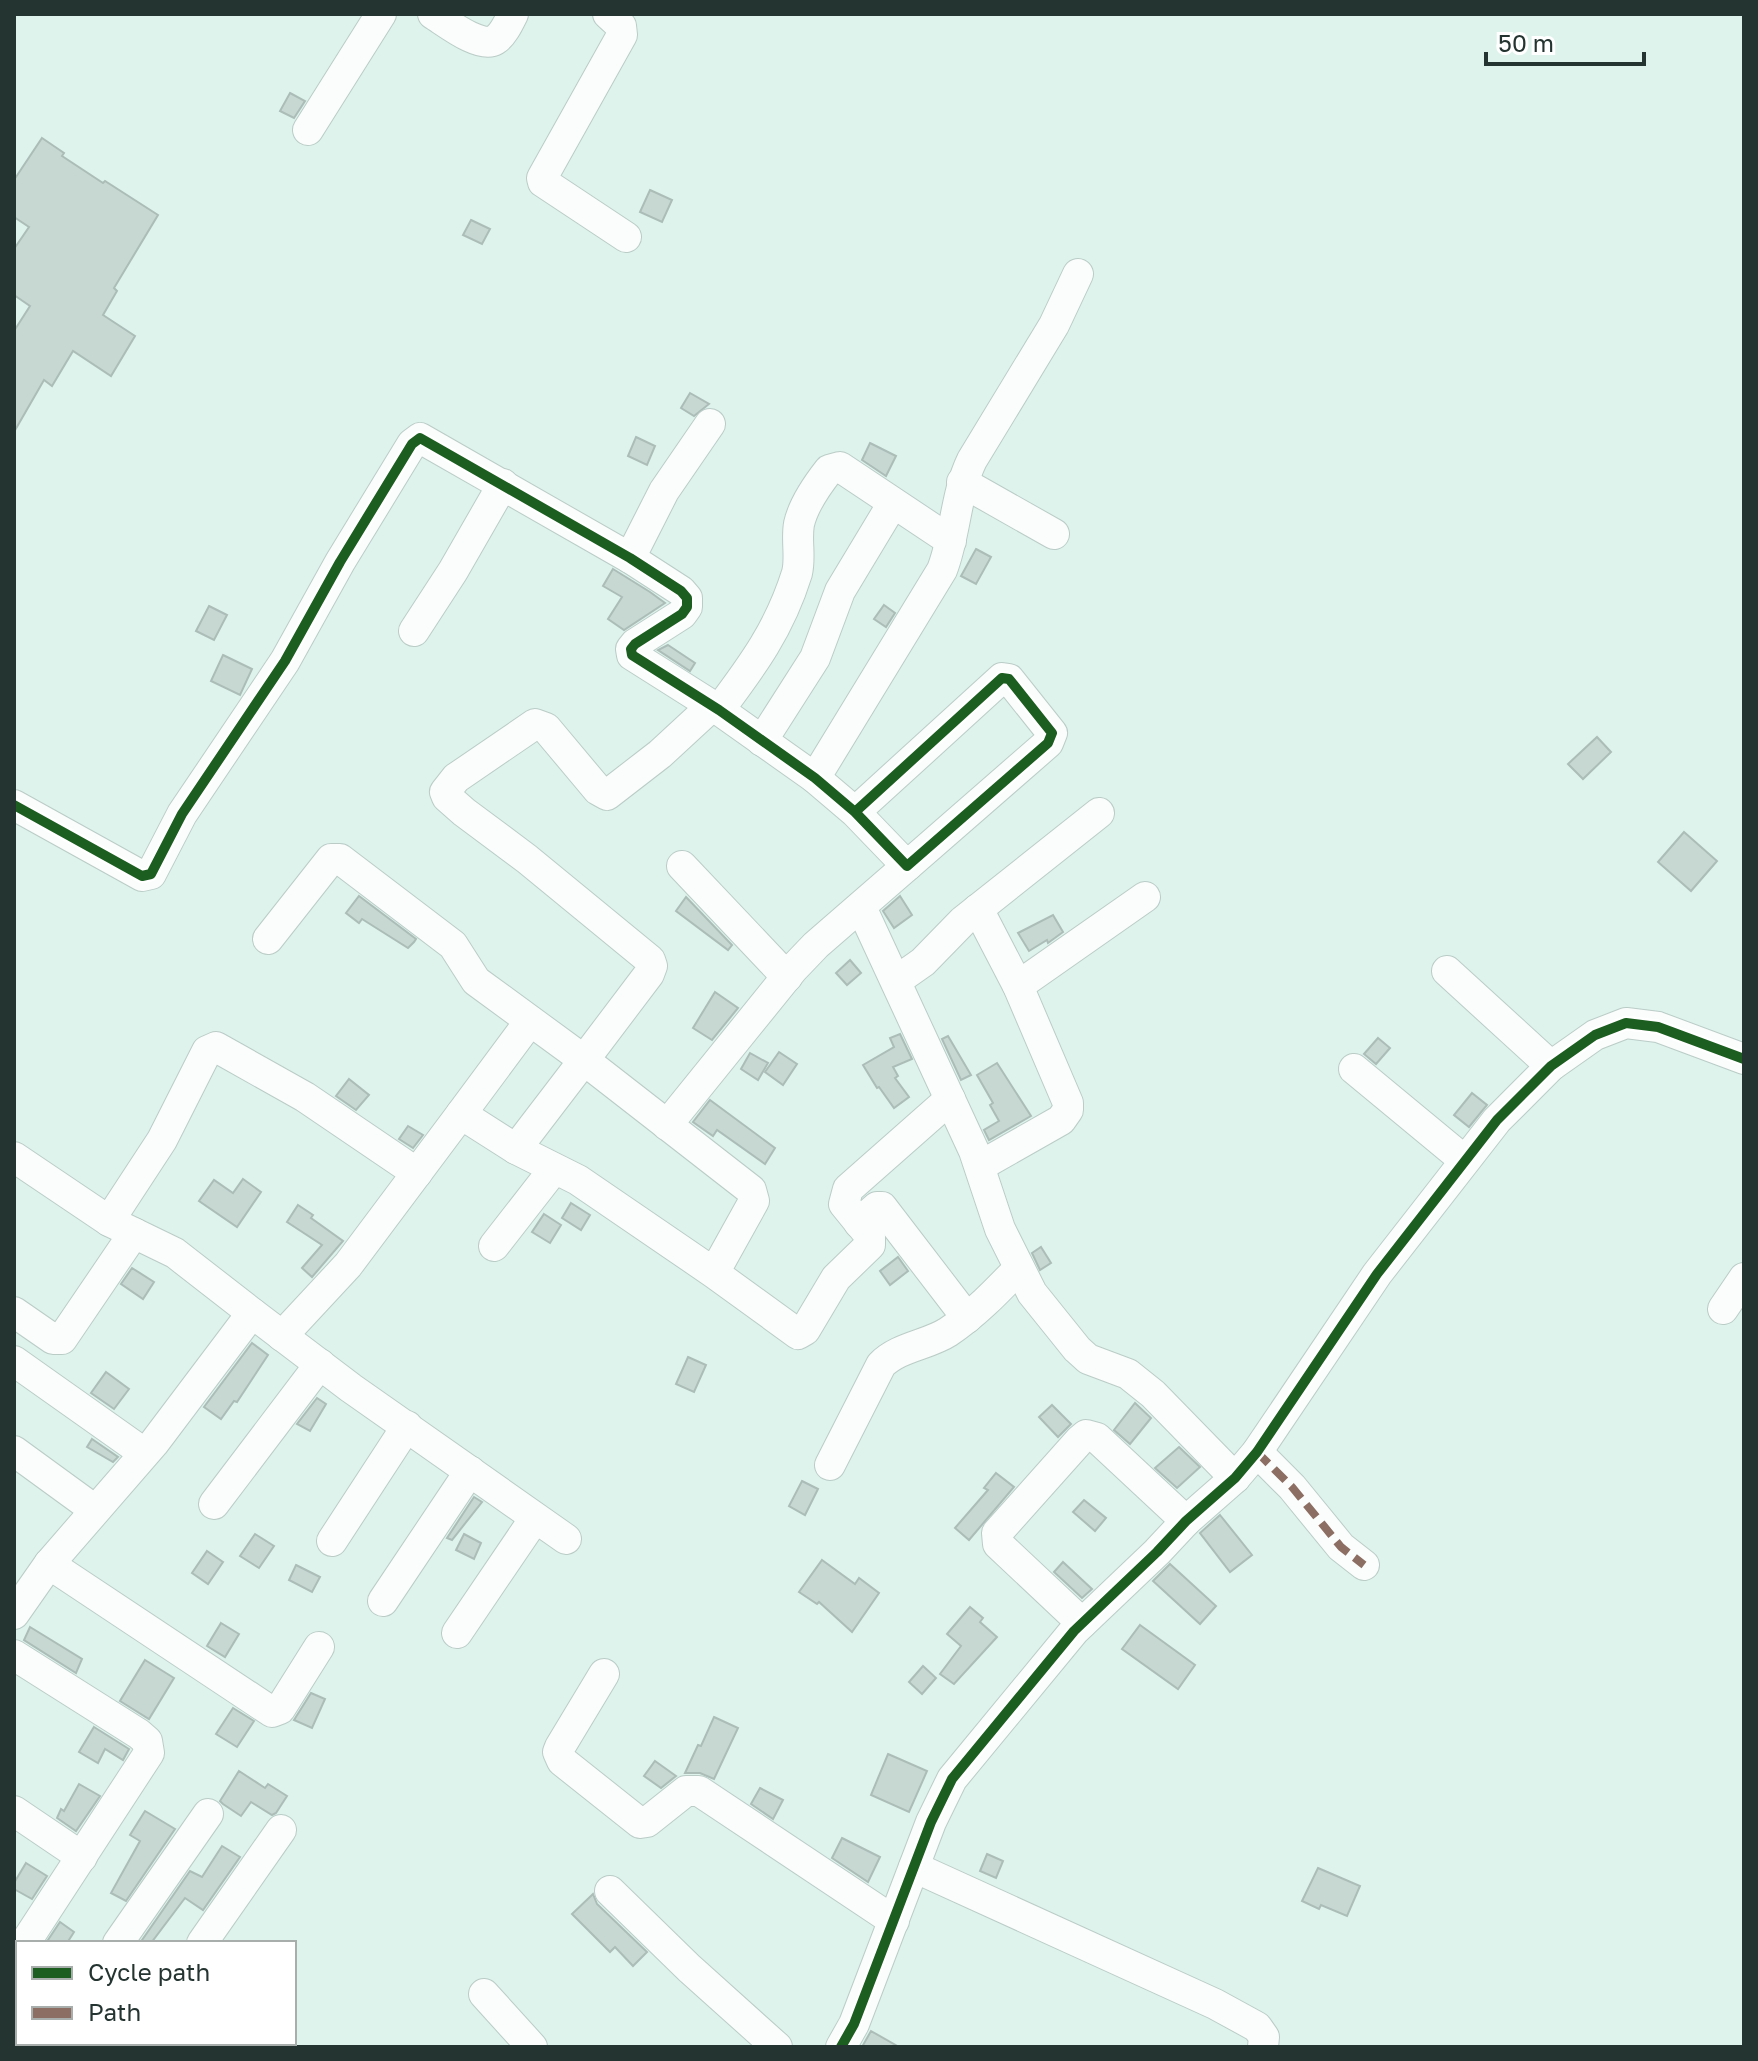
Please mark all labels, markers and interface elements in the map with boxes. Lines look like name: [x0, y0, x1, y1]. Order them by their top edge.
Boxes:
scale bar: [1486, 16, 1644, 66]
text: 50 m: [1498, 28, 1554, 57]
legend: [16, 1941, 296, 2045]
text: Cycle path: [88, 1957, 210, 1986]
text: Path: [88, 1997, 141, 2026]

